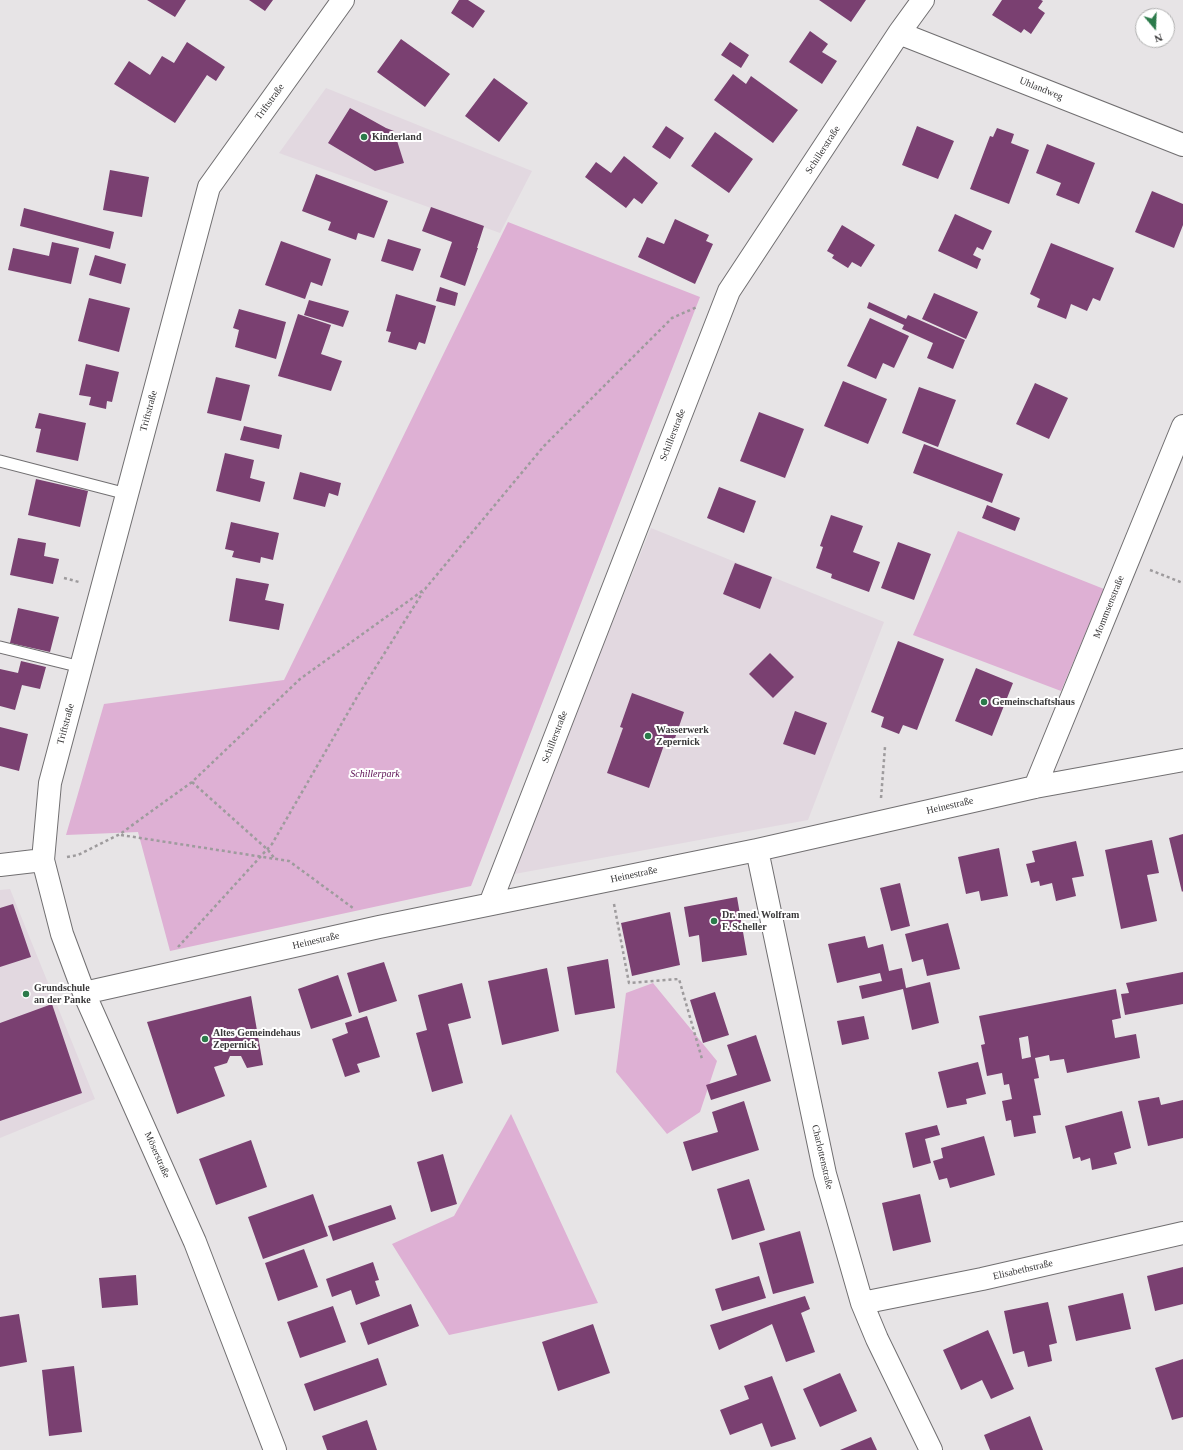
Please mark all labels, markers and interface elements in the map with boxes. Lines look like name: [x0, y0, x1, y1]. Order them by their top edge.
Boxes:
north arrow: [1135, 8, 1175, 48]
text: N: [1153, 31, 1164, 45]
street label: Uhlandweg: [1017, 75, 1065, 103]
street label: Triftstraße: [253, 82, 287, 122]
street label: Schillerstraße: [803, 124, 843, 176]
place label: Kinderland: [372, 131, 421, 143]
marker: Kinderland: [359, 132, 369, 142]
street label: Triftstraße: [138, 389, 160, 433]
street label: Schillerstraße: [658, 407, 688, 463]
street label: Mommsenstraße: [1091, 574, 1127, 640]
place label: Gemeinschaftshaus: [992, 696, 1075, 708]
marker: Gemeinschaftshaus: [979, 697, 989, 707]
street label: Triftstraße: [55, 702, 77, 746]
street label: Schillerstraße: [540, 709, 570, 765]
place label: Wasserwerk Zepernick: [656, 724, 709, 748]
marker: Wasserwerk Zepernick: [643, 731, 653, 741]
park label: Schillerpark: [350, 768, 400, 780]
street label: Heinestraße: [925, 795, 975, 817]
street label: Heinestraße: [609, 864, 659, 886]
place label: Dr. med. Wolfram F. Scheller: [722, 909, 799, 932]
marker: Dr. med. Wolfram F. Scheller: [709, 916, 719, 926]
street label: Heinestraße: [291, 930, 341, 952]
place label: Grundschule an der Panke: [34, 982, 91, 1006]
marker: Grundschule an der Panke: [21, 989, 31, 999]
place label: Altes Gemeindehaus Zepernick: [213, 1027, 300, 1050]
marker: Altes Gemeindehaus Zepernick: [200, 1034, 210, 1044]
street label: Charlottenstraße: [809, 1123, 835, 1191]
street label: Möserstraße: [141, 1130, 173, 1180]
street label: Elisabethstraße: [992, 1257, 1054, 1283]

